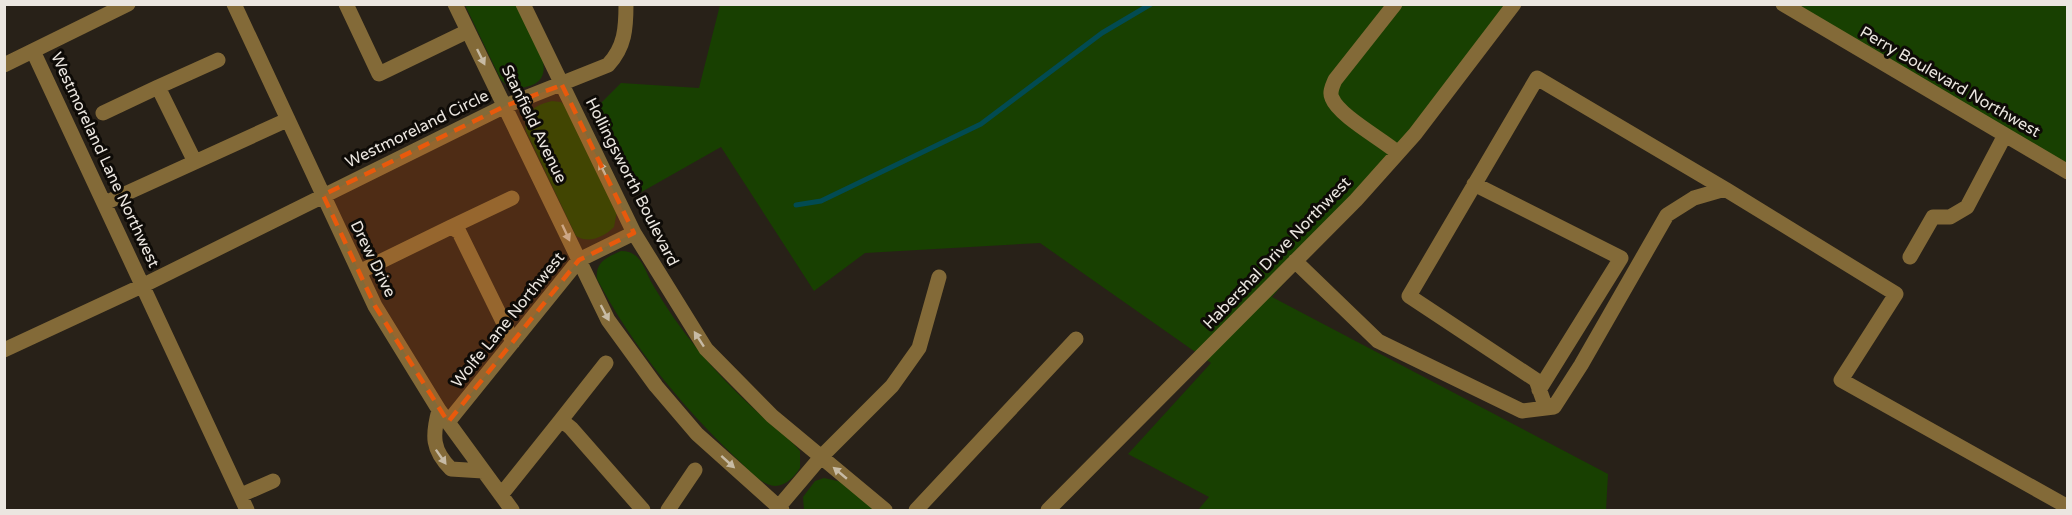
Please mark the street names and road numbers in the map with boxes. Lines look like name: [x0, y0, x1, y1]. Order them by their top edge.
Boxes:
street label: Perry Boulevard Northwest: [1856, 22, 2044, 142]
street label: Westmoreland Lane Northwest: [46, 49, 164, 271]
street label: Stanfield Avenue: [497, 62, 571, 186]
street label: Westmoreland Circle: [342, 86, 492, 172]
street label: Hollingsworth Boulevard: [581, 94, 683, 270]
street label: Habershal Drive Northwest: [1199, 173, 1355, 333]
street label: Drew Drive: [346, 217, 400, 301]
street label: Wolfe Lane Northwest: [447, 248, 569, 392]

